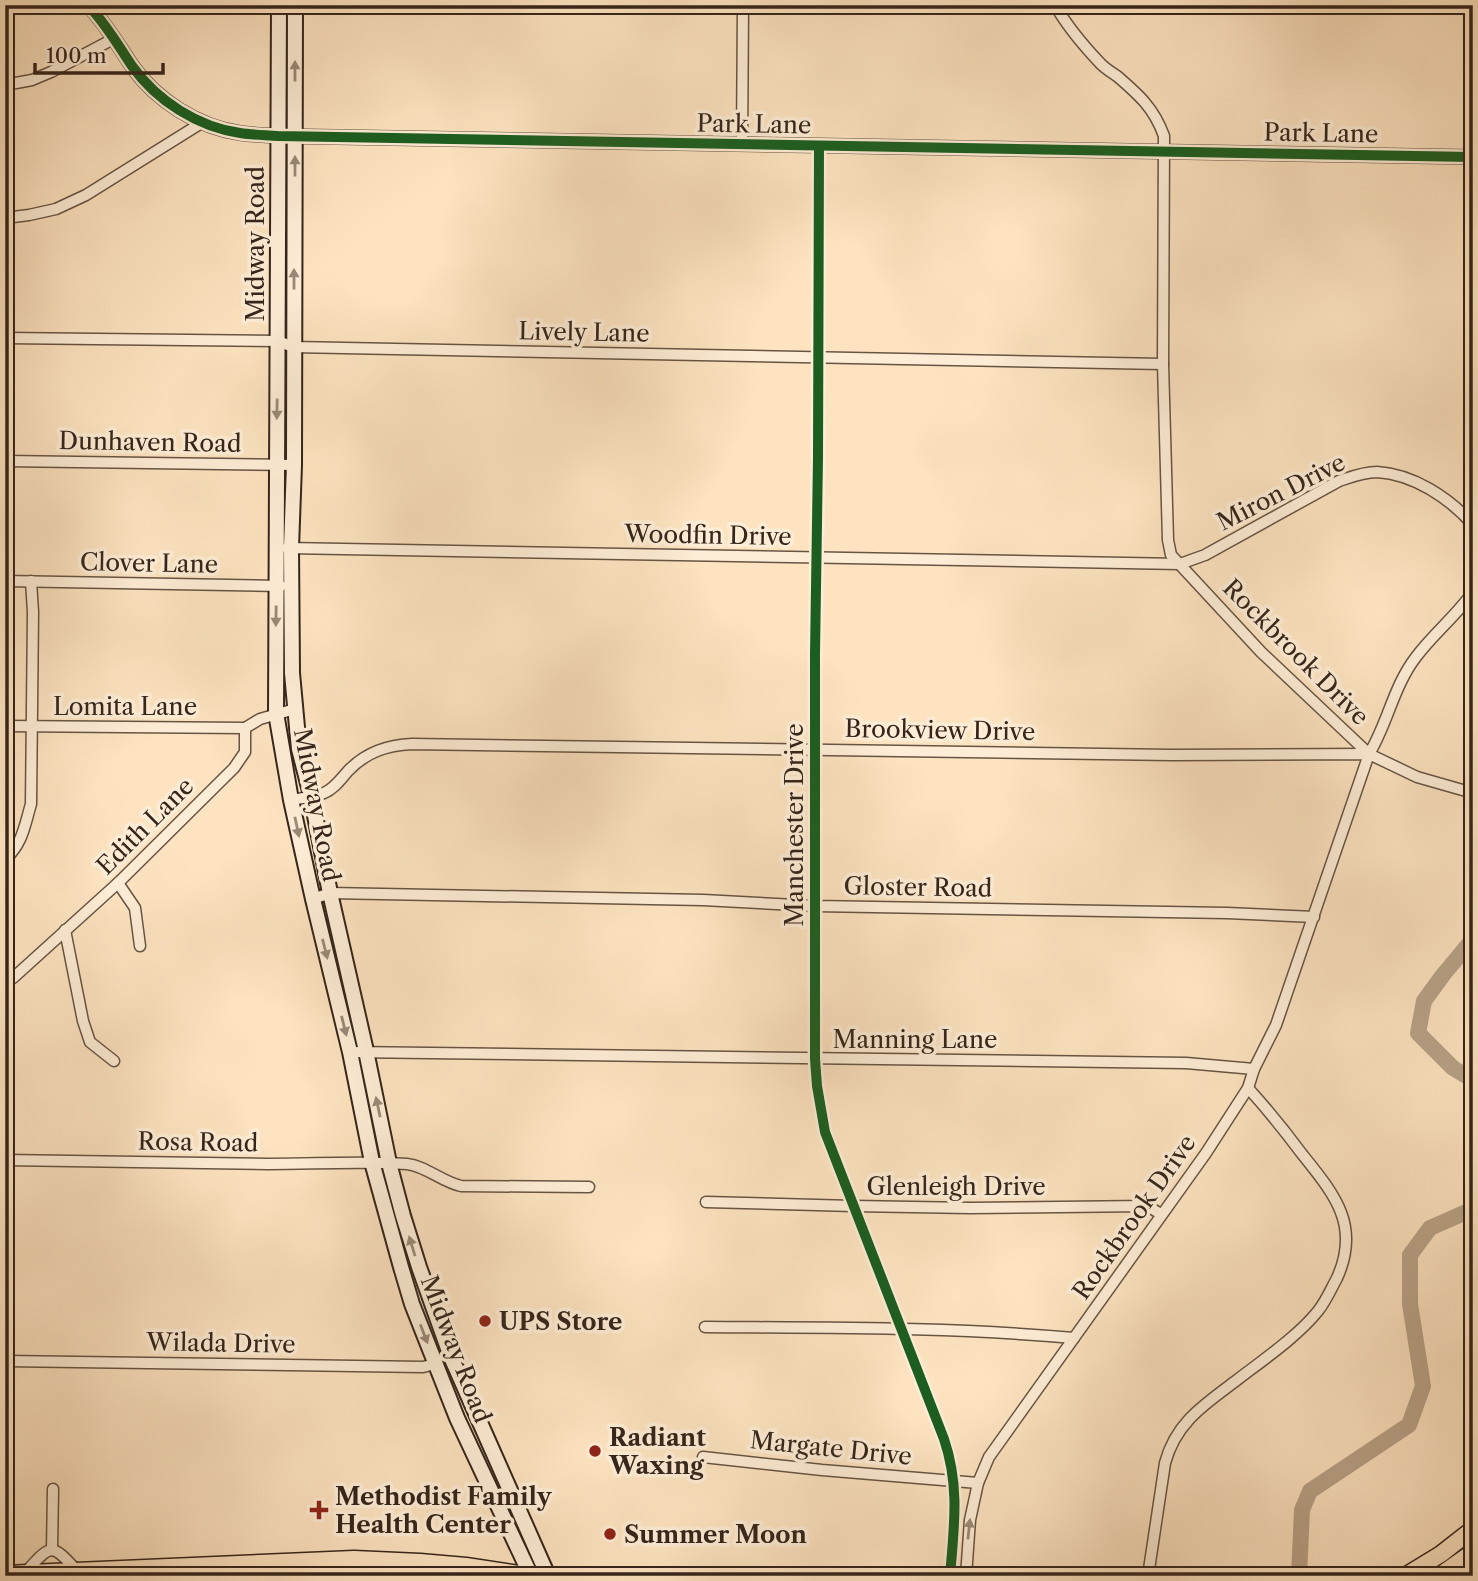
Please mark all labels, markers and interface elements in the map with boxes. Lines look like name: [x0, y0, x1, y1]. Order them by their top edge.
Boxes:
scale bar: [35, 32, 163, 76]
text: 100 m: [46, 43, 107, 68]
one-way arrow: [289, 59, 301, 81]
street label: Park Lane: [696, 108, 812, 140]
street label: Park Lane: [1263, 117, 1379, 149]
one-way arrow: [289, 154, 301, 176]
street label: Midway Road: [241, 166, 270, 322]
one-way arrow: [288, 268, 300, 290]
street label: Lively Lane: [518, 316, 650, 348]
one-way arrow: [271, 398, 283, 420]
street label: Dunhaven Road: [58, 426, 242, 458]
street label: Miron Drive: [1212, 447, 1350, 537]
street label: Woodfin Drive: [623, 519, 792, 551]
street label: Clover Lane: [80, 547, 218, 579]
street label: Rockbrook Drive: [1217, 573, 1375, 731]
one-way arrow: [271, 605, 282, 627]
street label: Lomita Lane: [53, 692, 197, 721]
street label: Brookview Drive: [845, 714, 1035, 746]
street label: Manchester Drive: [780, 723, 809, 927]
street label: Midway Road: [288, 726, 346, 884]
street label: Edith Lane: [90, 771, 200, 881]
one-way arrow: [292, 816, 303, 838]
street label: Gloster Road: [843, 871, 993, 903]
one-way arrow: [320, 938, 331, 960]
one-way arrow: [339, 1015, 350, 1037]
street label: Manning Lane: [833, 1025, 998, 1054]
one-way arrow: [372, 1096, 383, 1118]
street label: Rosa Road: [137, 1126, 259, 1158]
street label: Rockbrook Drive: [1066, 1129, 1202, 1305]
street label: Glenleigh Drive: [866, 1172, 1046, 1201]
one-way arrow: [407, 1236, 417, 1257]
street label: Midway Road: [415, 1271, 498, 1427]
place label: UPS Store: [499, 1307, 622, 1336]
marker: UPS Store: [477, 1313, 493, 1329]
one-way arrow: [418, 1323, 429, 1344]
street label: Wilada Drive: [145, 1327, 296, 1359]
place label: Radiant Waxing: [608, 1423, 706, 1480]
street label: Margate Drive: [749, 1425, 913, 1471]
marker: Radiant Waxing: [587, 1443, 603, 1459]
place label: Methodist Family Health Center: [335, 1482, 553, 1539]
marker: Methodist Family Health Center: [309, 1500, 329, 1520]
one-way arrow: [964, 1518, 975, 1540]
place label: Summer Moon: [624, 1520, 807, 1549]
marker: Summer Moon: [602, 1526, 618, 1542]

